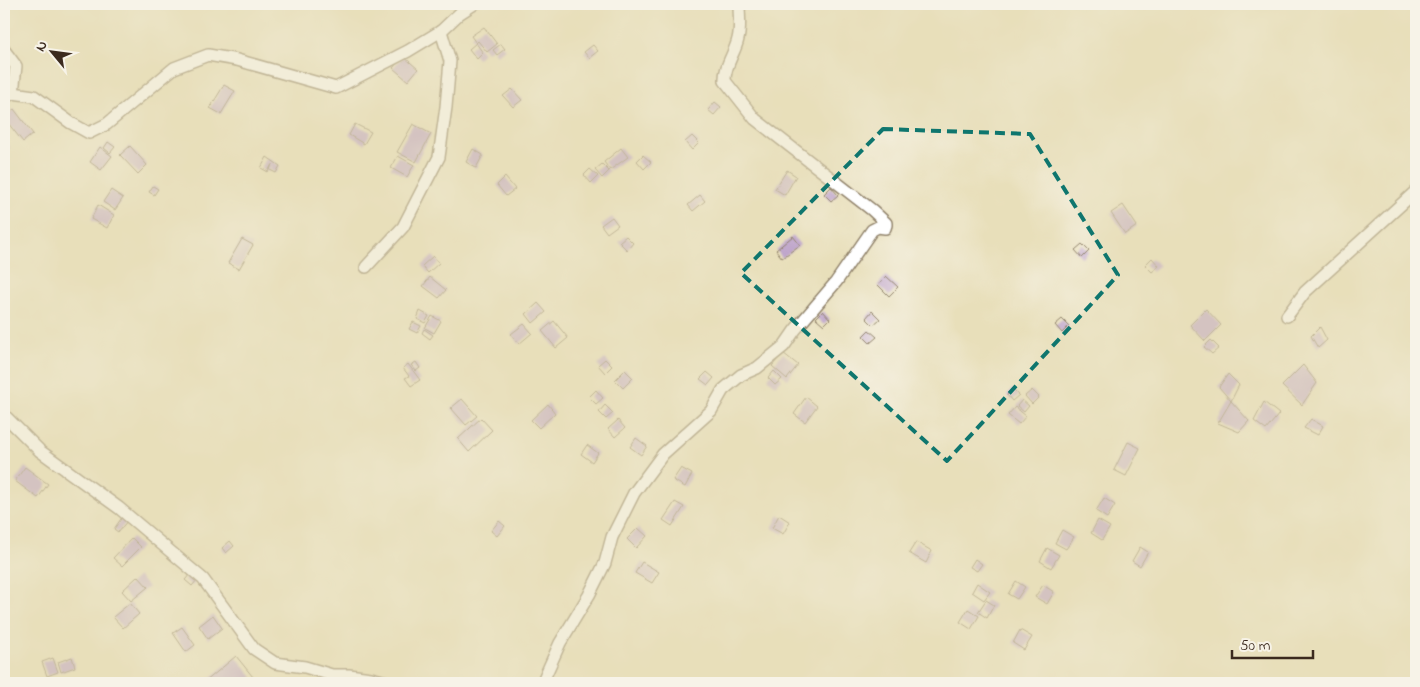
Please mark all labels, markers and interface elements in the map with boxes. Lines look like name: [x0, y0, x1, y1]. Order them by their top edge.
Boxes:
north arrow: [28, 28, 78, 78]
text: N: [30, 37, 53, 56]
scale bar: [1232, 627, 1314, 659]
text: 50 m: [1240, 635, 1271, 657]

